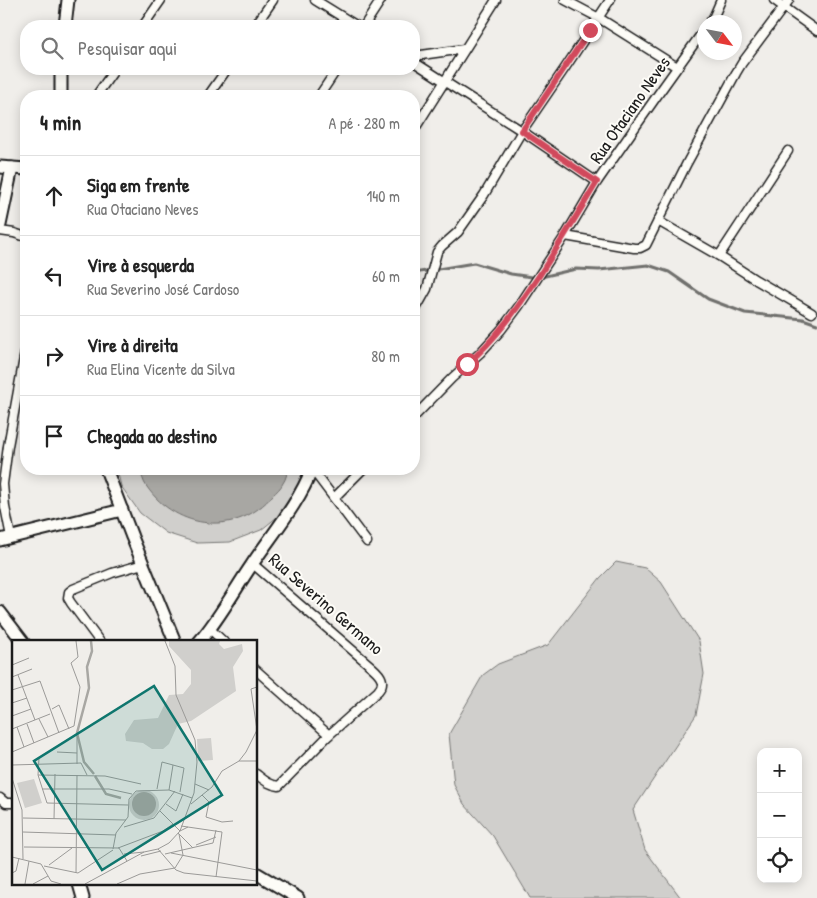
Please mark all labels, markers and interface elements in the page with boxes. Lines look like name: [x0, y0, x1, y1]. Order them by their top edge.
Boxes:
north arrow: [697, 15, 742, 60]
route end: [579, 19, 602, 42]
search box: [20, 20, 420, 75]
icon: search: [38, 34, 66, 62]
text: Pesquisar aqui: [78, 35, 177, 61]
street label: Rua Otaciano Neves: [583, 51, 676, 168]
text: 4 min: [40, 108, 81, 137]
text: A pé · 280 m: [329, 112, 400, 134]
text: Siga em frente: [87, 172, 190, 198]
icon: ahead: [40, 182, 68, 210]
text: 140 m: [366, 185, 400, 207]
text: Rua Otaciano Neves: [87, 198, 199, 220]
text: Vire à esquerda: [87, 252, 194, 278]
icon: left: [40, 262, 68, 290]
text: 60 m: [372, 265, 400, 287]
text: Rua Severino José Cardoso: [87, 278, 239, 300]
text: Vire à direita: [87, 332, 178, 358]
icon: right: [40, 342, 68, 370]
text: 80 m: [371, 345, 400, 367]
route start: [456, 353, 479, 376]
text: Rua Elina Vicente da Silva: [87, 358, 235, 380]
icon: arrive: [40, 422, 68, 450]
text: Chegada ao destino: [87, 423, 217, 449]
street label: Rua Severino Germano: [264, 547, 389, 660]
inset map: [12, 640, 258, 886]
map controls: [757, 748, 802, 883]
button: +: [757, 748, 802, 793]
button: −: [757, 793, 802, 838]
button: locate: [757, 838, 802, 883]

